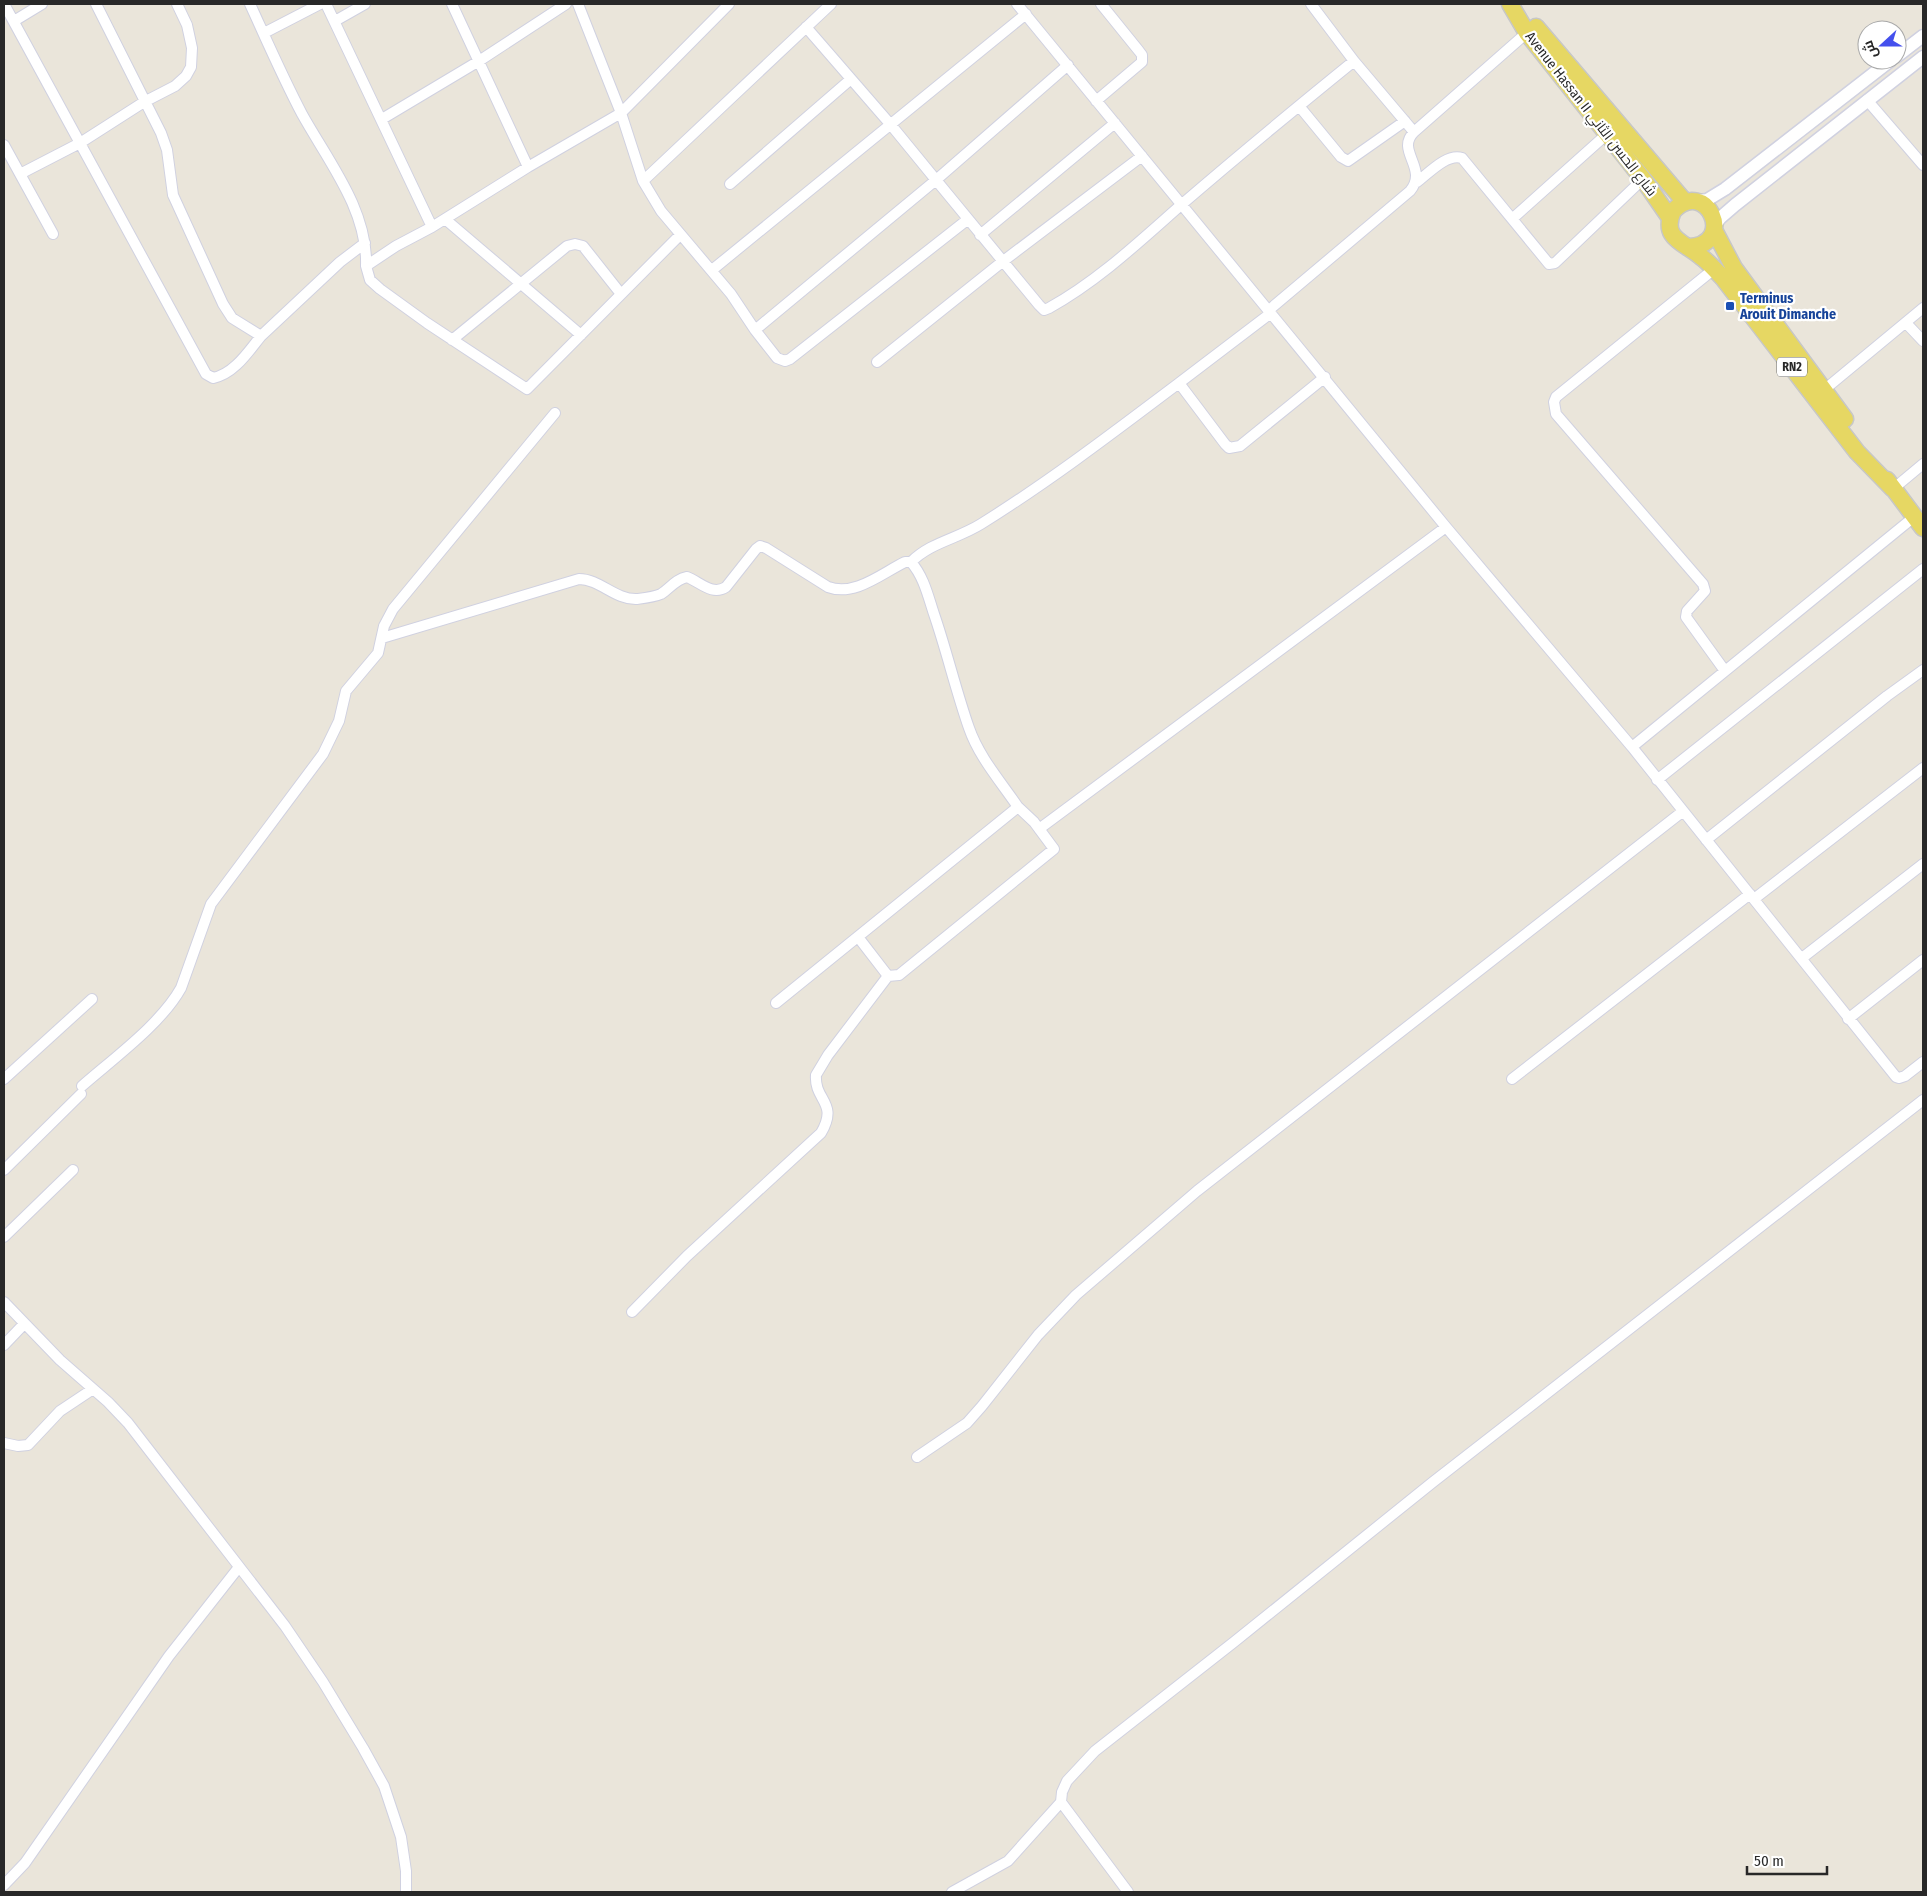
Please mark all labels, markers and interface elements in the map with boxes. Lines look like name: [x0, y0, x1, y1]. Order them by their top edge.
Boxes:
north arrow: [1857, 20, 1907, 70]
street label: Avenue Hassan II شارع الحسن الثاني: [1519, 28, 1660, 201]
text: ش: [1859, 38, 1881, 61]
place label: Terminus Arouit Dimanche: [1739, 290, 1836, 323]
marker: Terminus Arouit Dimanche: [1724, 300, 1736, 312]
road number: RN2: [1777, 358, 1807, 377]
scale bar: [1747, 1844, 1827, 1876]
text: 50 m: [1754, 1852, 1784, 1870]

